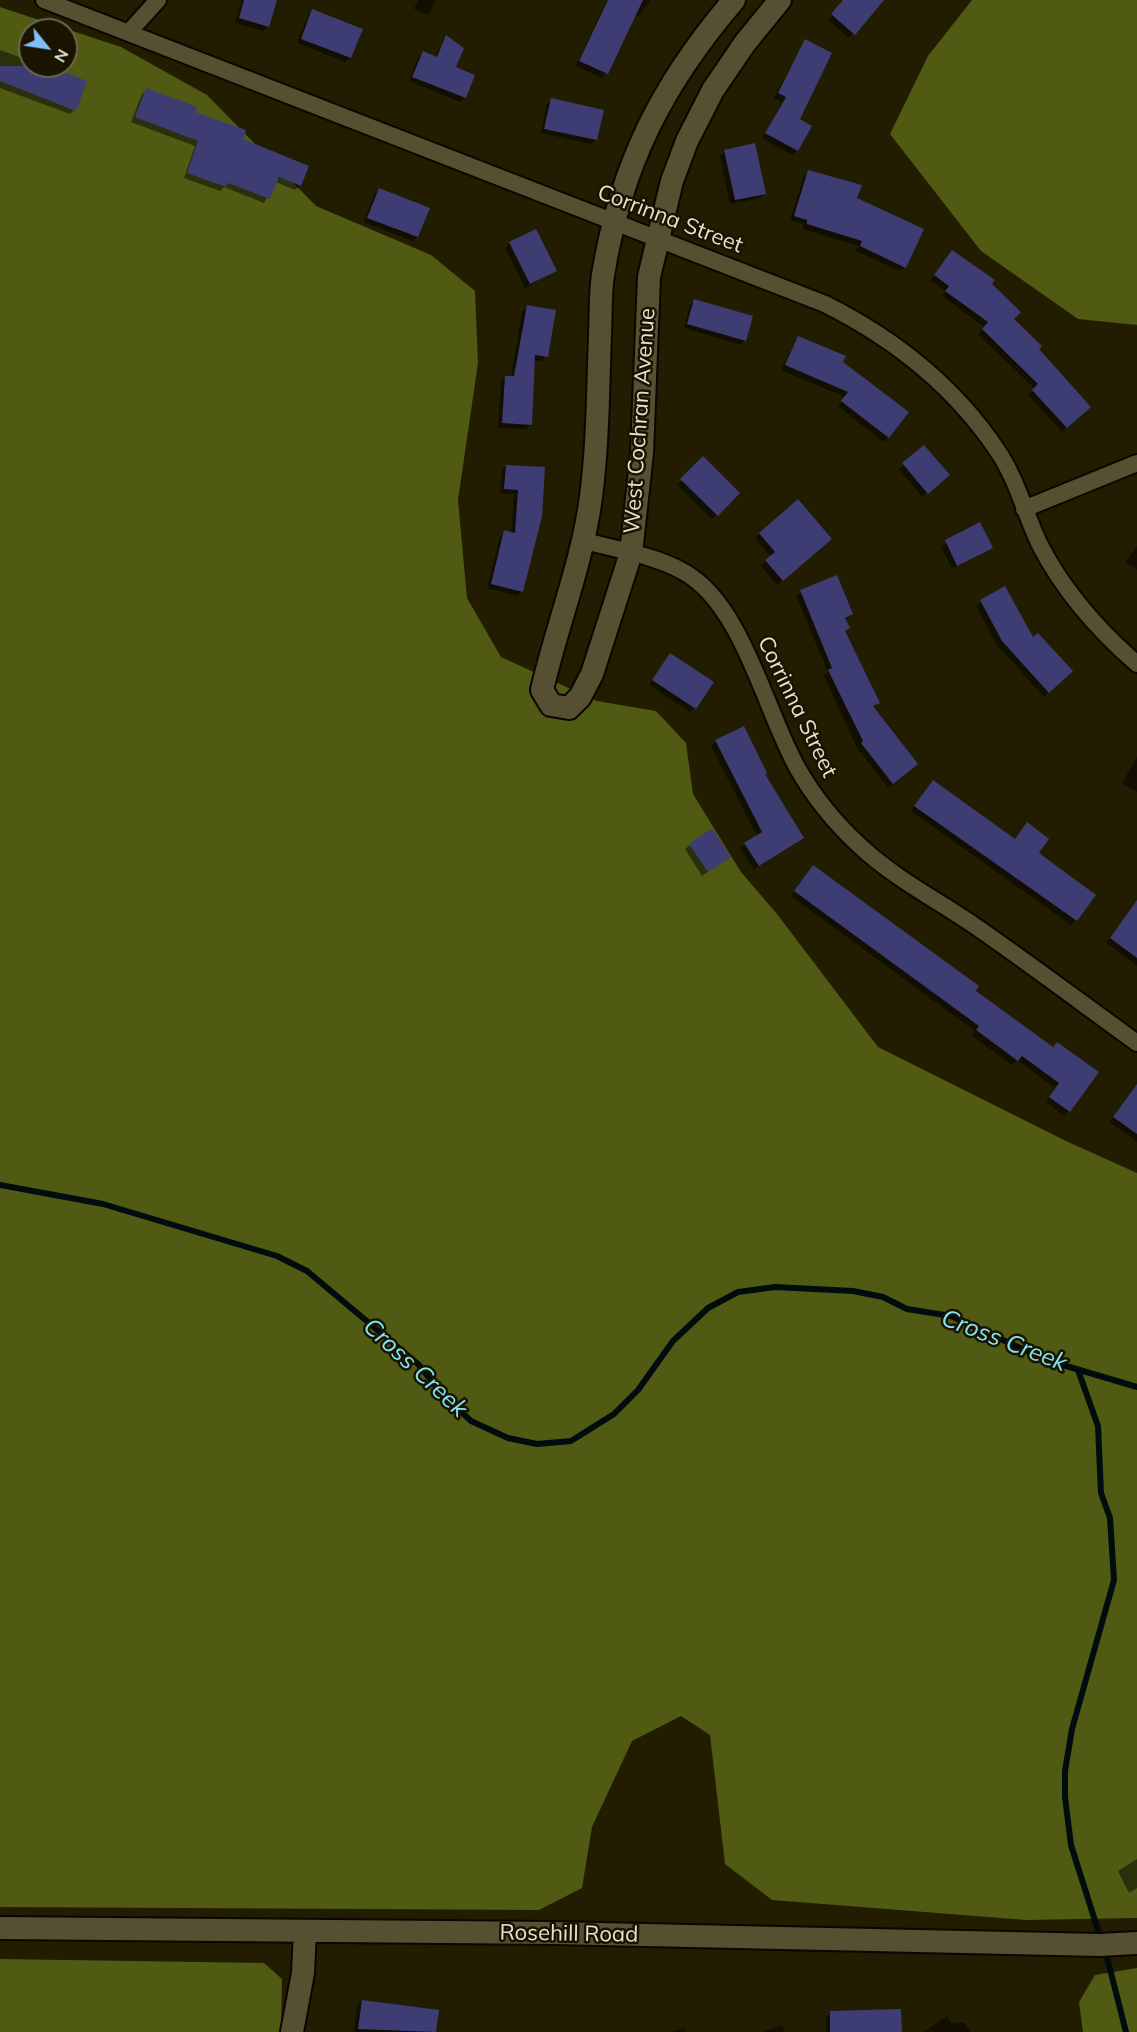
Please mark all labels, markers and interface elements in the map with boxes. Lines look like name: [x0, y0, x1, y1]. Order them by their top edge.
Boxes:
north arrow: [18, 18, 78, 78]
text: N: [50, 46, 74, 66]
street label: Corrinna Street: [594, 179, 746, 259]
street label: West Cochran Avenue: [619, 307, 661, 535]
street label: Corrinna Street: [751, 632, 843, 782]
water label: Cross Creek: [937, 1304, 1071, 1378]
water label: Cross Creek: [357, 1312, 473, 1424]
street label: Rosehill Road: [499, 1920, 639, 1948]

